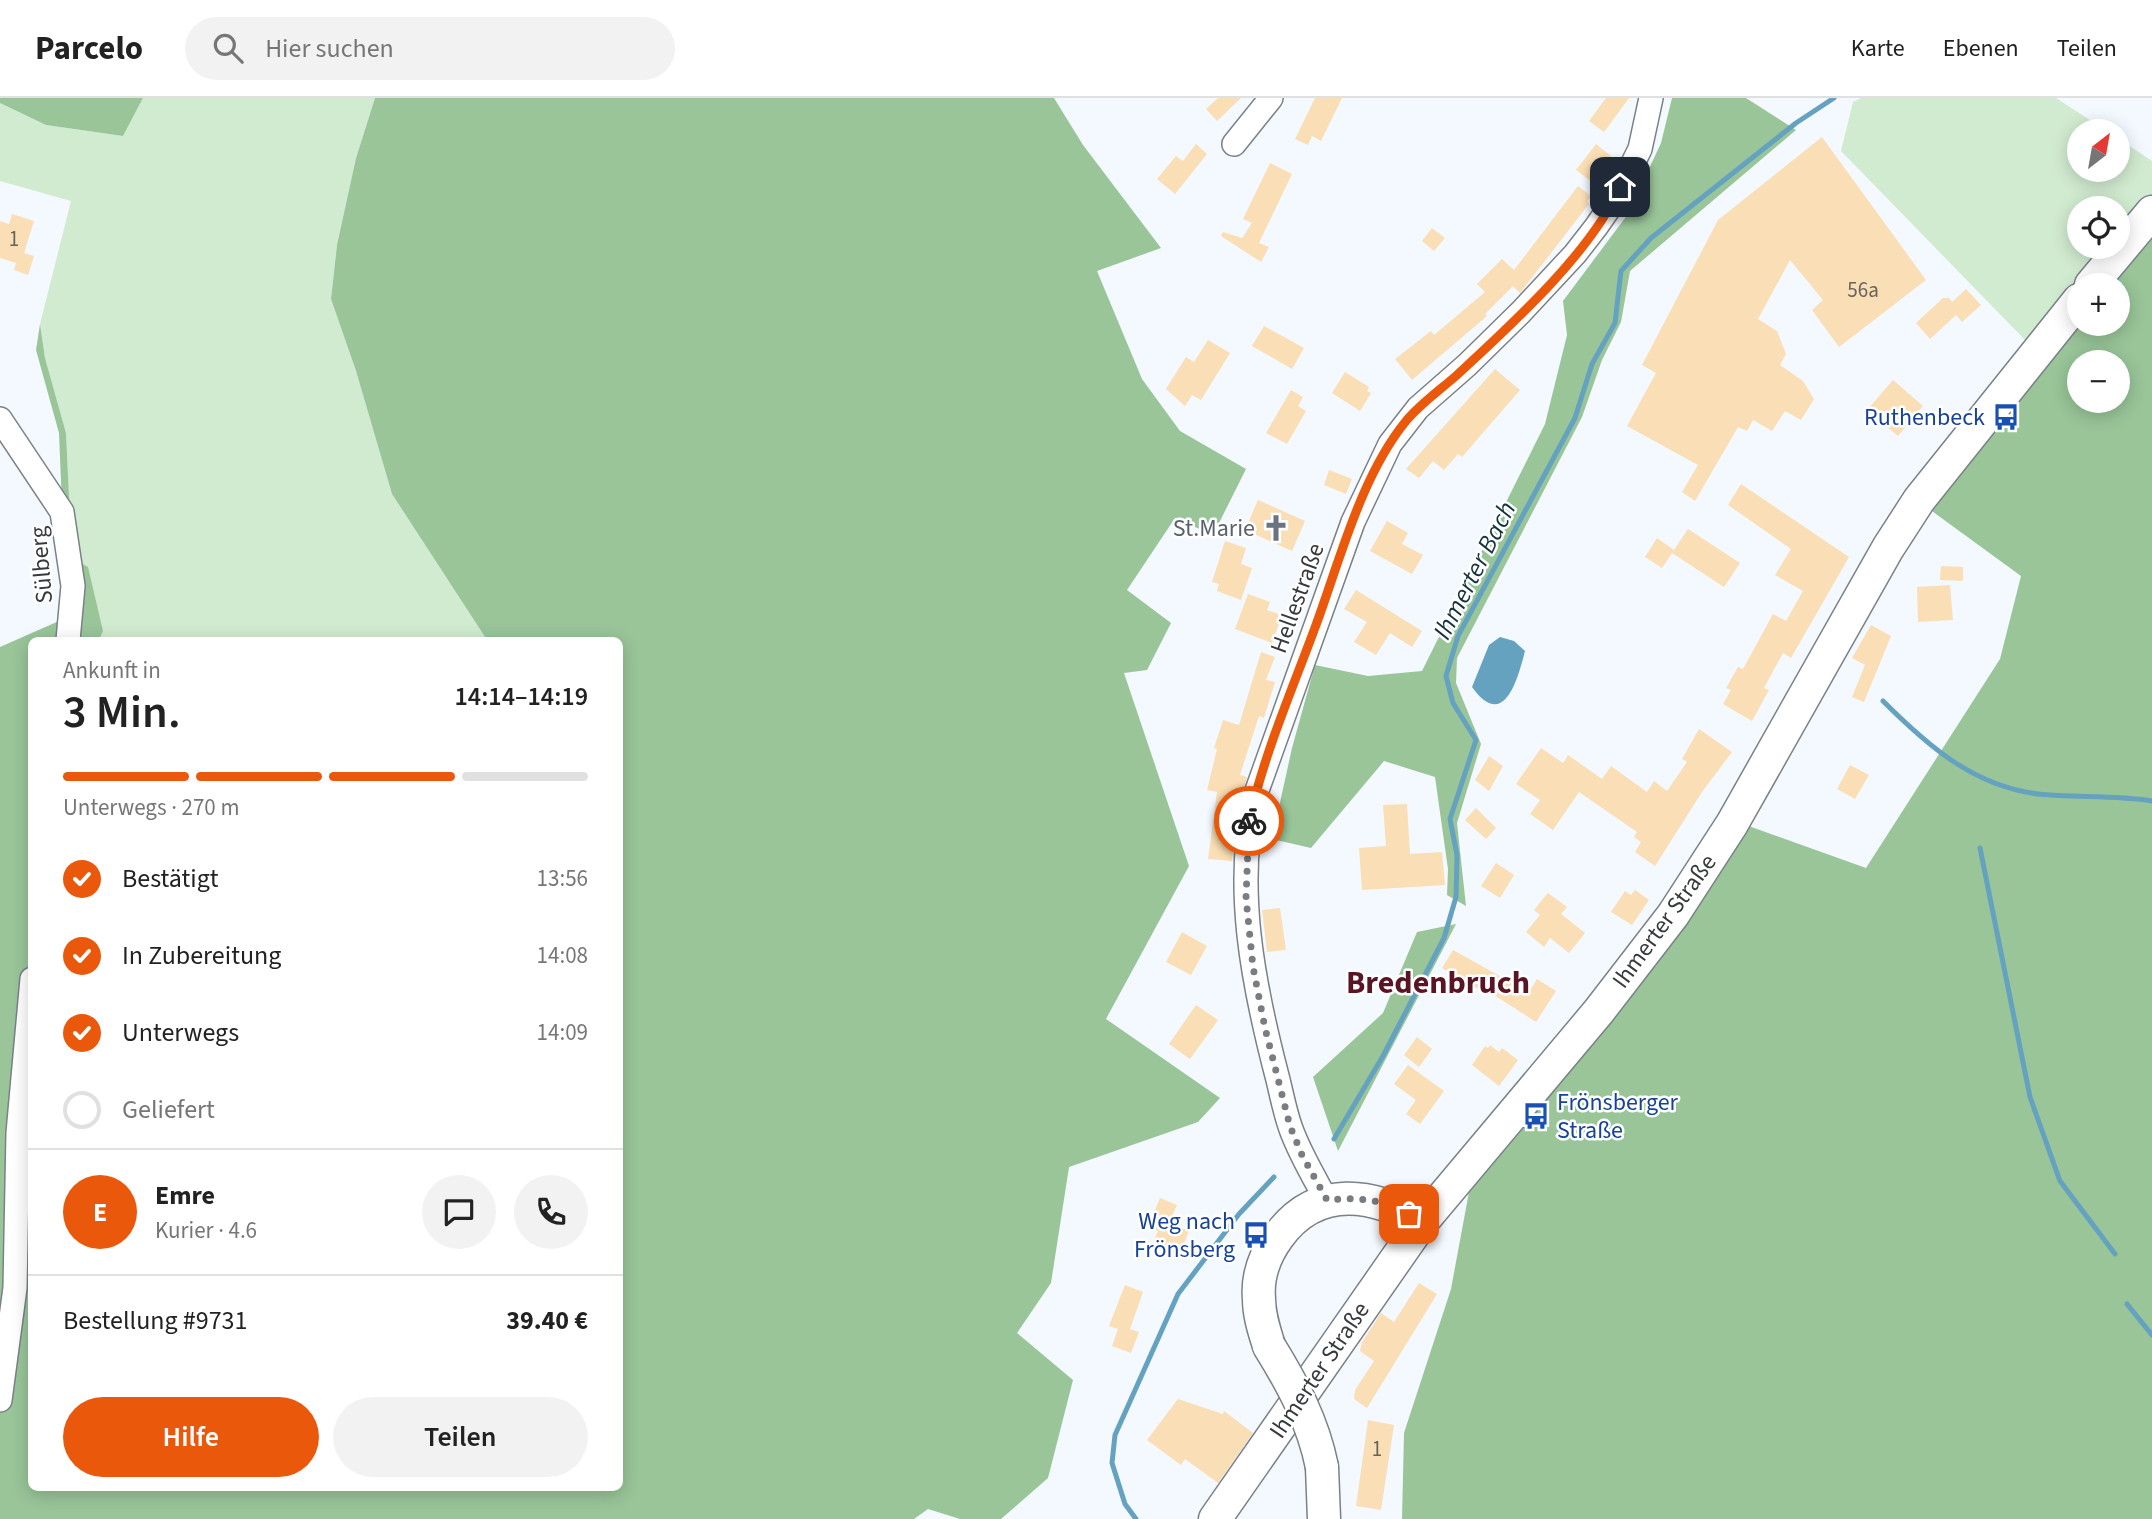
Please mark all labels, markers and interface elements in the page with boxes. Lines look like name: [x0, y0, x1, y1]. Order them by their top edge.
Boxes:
search box: [185, 17, 675, 80]
text: Parcelo: [35, 25, 143, 72]
icon: search: [209, 29, 247, 67]
text: Hier suchen: [265, 30, 394, 67]
text: Karte: [1851, 31, 1905, 66]
text: Ebenen: [1943, 31, 2019, 66]
text: Teilen: [2057, 31, 2117, 66]
north arrow: [2067, 119, 2130, 182]
map controls: [2067, 119, 2130, 413]
pin: [1590, 157, 1650, 217]
icon: home: [1601, 168, 1639, 206]
button: locate: [2067, 196, 2130, 259]
house number: 1: [9, 224, 19, 254]
button: +: [2067, 273, 2130, 336]
house number: 56a: [1847, 275, 1879, 305]
button: −: [2067, 350, 2130, 413]
place label: Ruthenbeck: [1864, 400, 1985, 435]
bus stop icon: Ruthenbeck: [1991, 402, 2021, 432]
water label: Ihmerter Bach: [1424, 495, 1525, 646]
place label: St.Marie: [1173, 511, 1255, 546]
church icon: St.Marie: [1261, 513, 1291, 543]
street label: Sülberg: [21, 525, 62, 605]
street label: Hellestraße: [1261, 538, 1334, 658]
text: Ankunft in: [63, 654, 161, 687]
text: 14:14–14:19: [455, 678, 588, 715]
text: 3 Min.: [63, 680, 181, 745]
courier: [1214, 786, 1284, 856]
text: Unterwegs · 270 m: [63, 791, 239, 824]
icon: bike: [1230, 802, 1268, 840]
street label: Ihmerter Straße: [1604, 847, 1725, 996]
icon: check: [63, 860, 101, 898]
text: Bestätigt: [122, 860, 219, 897]
text: 13:56: [537, 862, 588, 895]
icon: check: [63, 937, 101, 975]
text: In Zubereitung: [122, 937, 281, 974]
text: 14:08: [537, 939, 588, 972]
district label: Bredenbruch: [1346, 960, 1530, 1006]
icon: check: [63, 1014, 101, 1052]
text: Unterwegs: [122, 1014, 239, 1051]
text: 14:09: [537, 1016, 588, 1049]
place label: Frönsberger Straße: [1557, 1085, 1679, 1148]
text: Geliefert: [122, 1091, 215, 1128]
bus stop icon: Frönsberger Straße: [1521, 1101, 1551, 1131]
button: chat: [422, 1175, 496, 1249]
button: phone: [514, 1175, 588, 1249]
text: Emre: [155, 1177, 215, 1214]
pin: [1379, 1184, 1439, 1244]
text: E: [93, 1194, 107, 1231]
icon: bag: [1390, 1195, 1428, 1233]
place label: Weg nach Frönsberg: [1134, 1204, 1235, 1267]
text: Kurier · 4.6: [155, 1214, 257, 1247]
bus stop icon: Weg nach Frönsberg: [1241, 1220, 1271, 1250]
street label: Ihmerter Straße: [1261, 1295, 1378, 1446]
text: Bestellung #9731: [63, 1302, 247, 1339]
text: 39.40 €: [506, 1302, 588, 1339]
button: Hilfe: [63, 1397, 319, 1477]
button: Teilen: [333, 1397, 588, 1477]
house number: 1: [1372, 1434, 1382, 1464]

